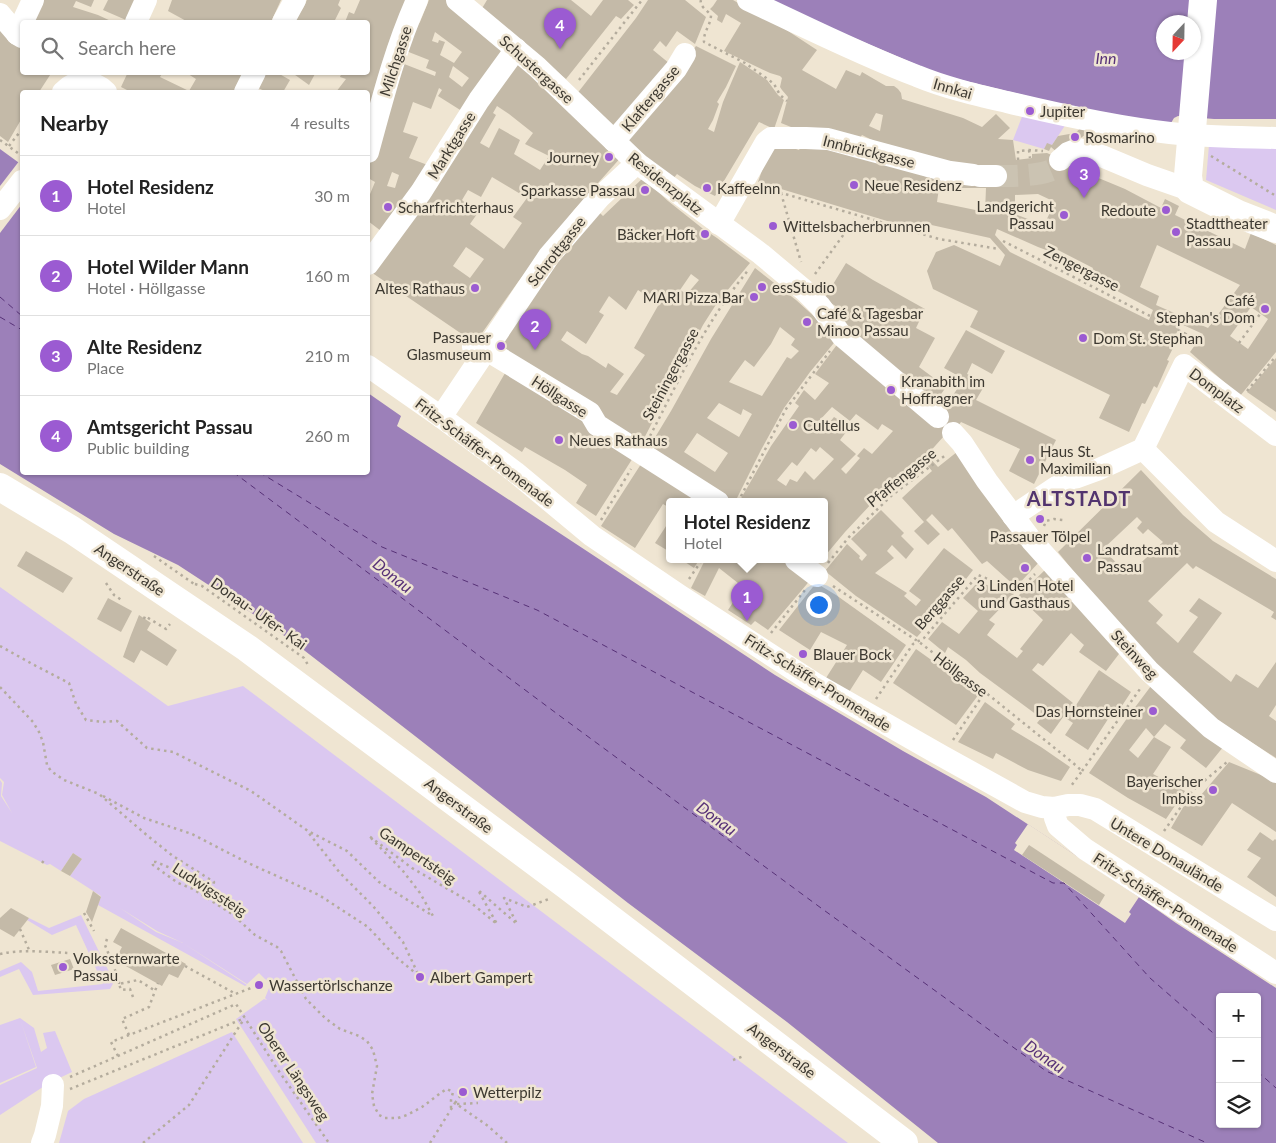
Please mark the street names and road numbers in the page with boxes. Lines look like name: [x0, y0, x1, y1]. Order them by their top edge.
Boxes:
street label: Milchgasse: [375, 24, 415, 98]
street label: Schustergasse: [496, 31, 578, 107]
street label: Klaftergasse: [617, 61, 683, 135]
street label: Innkai: [932, 74, 974, 102]
street label: Marktgasse: [423, 108, 479, 182]
street label: Innbrückgasse: [821, 131, 917, 171]
street label: Residenzplatz: [625, 148, 707, 218]
street label: Schrottgasse: [523, 212, 589, 289]
street label: Zengergasse: [1041, 241, 1123, 295]
street label: Steiningergasse: [638, 325, 702, 423]
street label: Domplatz: [1186, 364, 1248, 416]
street label: Höllgasse: [529, 371, 591, 421]
street label: Fritz-Schäffer-Promenade: [412, 394, 558, 510]
street label: Pfaffengasse: [863, 444, 939, 510]
street label: Angerstraße: [91, 539, 169, 599]
street label: Berggasse: [910, 571, 968, 633]
street label: Donau- Ufer- Kai: [208, 573, 310, 653]
street label: Steinweg: [1108, 626, 1162, 682]
street label: Fritz-Schäffer-Promenade: [742, 630, 894, 734]
street label: Höllgasse: [930, 648, 992, 700]
street label: Angerstraße: [421, 773, 497, 837]
street label: Untere Donaulände: [1107, 813, 1227, 895]
street label: Gampertsteig: [376, 823, 460, 887]
street label: Fritz-Schäffer-Promenade: [1090, 848, 1242, 956]
street label: Ludwigssteig: [170, 858, 251, 920]
street label: Oberer Längsweg: [254, 1018, 334, 1124]
street label: Angerstraße: [744, 1018, 820, 1082]

